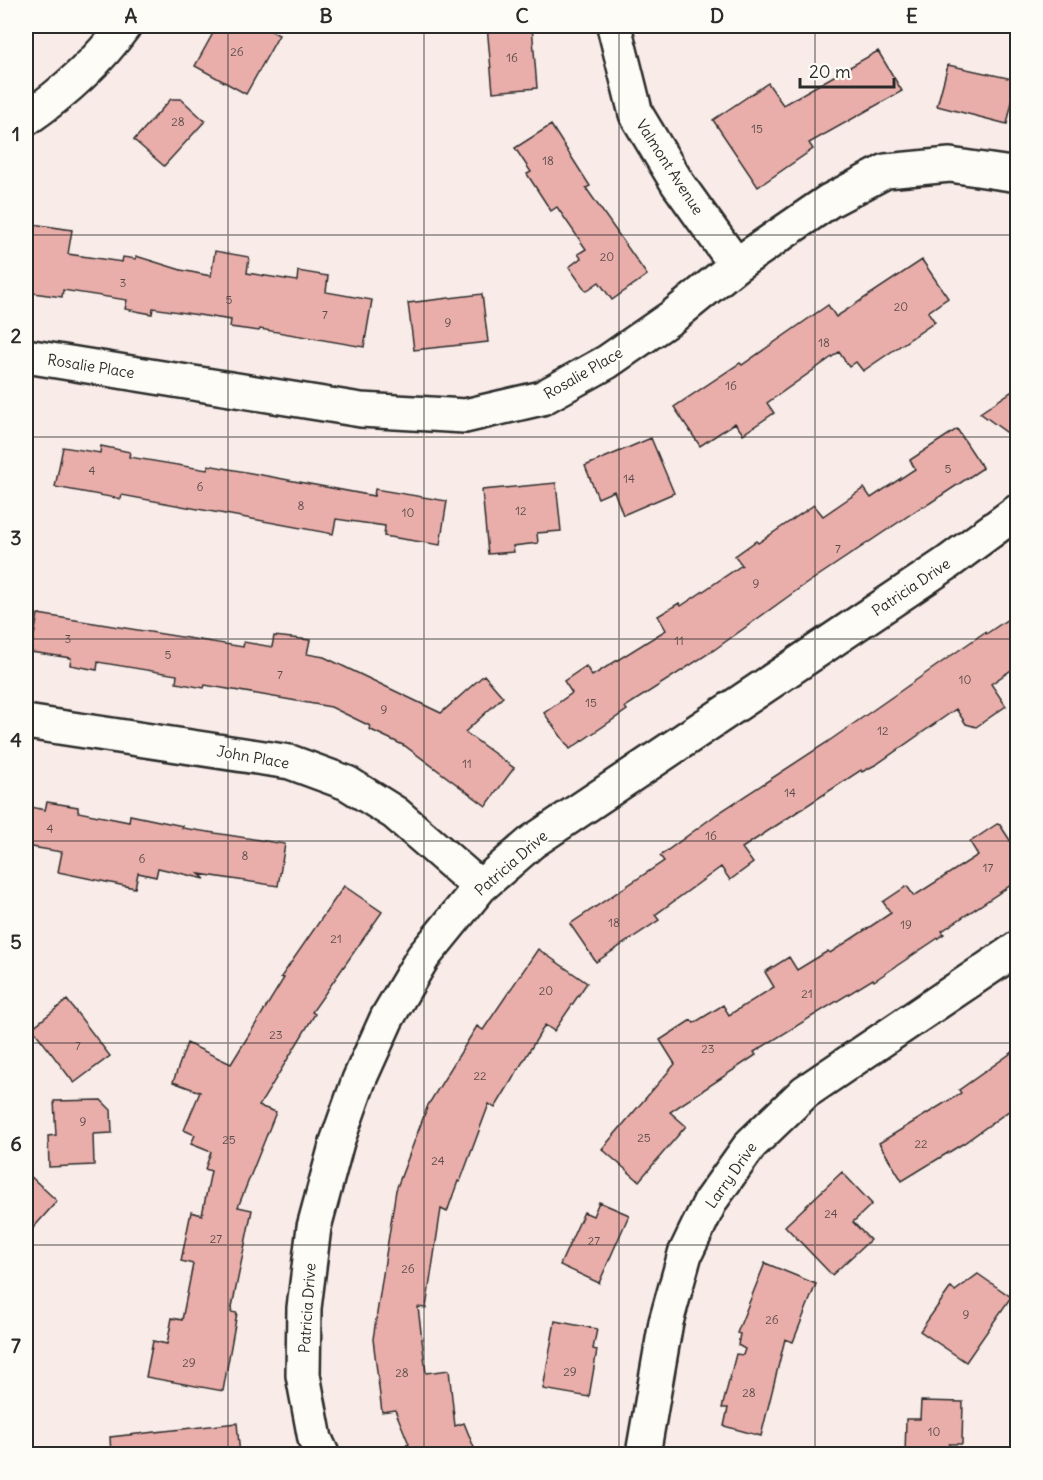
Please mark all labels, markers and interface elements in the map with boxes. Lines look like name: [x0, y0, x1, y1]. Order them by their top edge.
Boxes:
text: A: [125, 3, 138, 28]
text: B: [319, 3, 333, 28]
text: C: [515, 3, 529, 28]
text: D: [710, 3, 724, 28]
text: E: [906, 3, 918, 28]
house number: 26: [230, 44, 244, 59]
house number: 16: [506, 50, 518, 65]
scale bar: [800, 51, 894, 89]
text: 20 m: [809, 60, 851, 83]
house number: 28: [171, 114, 185, 129]
street label: Valmont Avenue: [632, 116, 708, 218]
text: 1: [12, 121, 20, 146]
house number: 15: [751, 121, 763, 136]
house number: 18: [542, 153, 554, 168]
house number: 20: [600, 249, 614, 264]
house number: 3: [120, 275, 127, 290]
house number: 5: [226, 292, 233, 307]
house number: 20: [894, 299, 908, 314]
house number: 7: [322, 307, 328, 322]
house number: 9: [445, 315, 452, 330]
text: 2: [11, 323, 22, 348]
house number: 18: [818, 335, 830, 350]
street label: Rosalie Place: [540, 343, 626, 403]
street label: Rosalie Place: [46, 350, 136, 382]
house number: 16: [725, 378, 737, 393]
house number: 5: [945, 461, 952, 476]
house number: 4: [89, 463, 96, 478]
house number: 14: [623, 471, 635, 486]
house number: 6: [197, 479, 204, 494]
house number: 8: [298, 498, 305, 513]
house number: 12: [515, 503, 527, 518]
house number: 10: [402, 505, 414, 520]
text: 3: [10, 525, 22, 550]
house number: 7: [835, 541, 841, 556]
street label: Patricia Drive: [868, 554, 954, 620]
house number: 9: [753, 576, 760, 591]
house number: 3: [65, 631, 72, 646]
house number: 11: [674, 633, 684, 648]
house number: 5: [165, 647, 172, 662]
house number: 7: [277, 667, 283, 682]
house number: 10: [959, 672, 971, 687]
house number: 15: [585, 695, 597, 710]
house number: 9: [381, 702, 388, 717]
house number: 12: [877, 723, 889, 738]
text: 4: [10, 727, 22, 752]
street label: John Place: [215, 741, 291, 773]
house number: 11: [462, 756, 472, 771]
house number: 14: [784, 785, 796, 800]
house number: 4: [47, 821, 54, 836]
street label: Patricia Drive: [471, 826, 551, 900]
house number: 16: [705, 828, 717, 843]
house number: 8: [242, 848, 249, 863]
house number: 6: [139, 851, 146, 866]
house number: 17: [983, 860, 993, 875]
house number: 18: [608, 915, 620, 930]
house number: 19: [900, 917, 912, 932]
text: 5: [10, 929, 22, 954]
house number: 21: [330, 931, 342, 946]
house number: 20: [539, 983, 553, 998]
house number: 21: [801, 986, 813, 1001]
house number: 23: [269, 1027, 283, 1042]
house number: 7: [75, 1038, 81, 1053]
house number: 23: [701, 1041, 715, 1056]
house number: 22: [473, 1068, 487, 1083]
house number: 9: [80, 1114, 87, 1129]
house number: 25: [637, 1130, 651, 1145]
text: 6: [10, 1131, 22, 1156]
house number: 25: [222, 1132, 236, 1147]
house number: 22: [914, 1136, 928, 1151]
street label: Larry Drive: [701, 1138, 761, 1212]
house number: 24: [431, 1153, 445, 1168]
house number: 24: [824, 1206, 838, 1221]
house number: 27: [210, 1231, 222, 1246]
house number: 27: [588, 1233, 600, 1248]
house number: 26: [401, 1261, 415, 1276]
street label: Patricia Drive: [294, 1262, 320, 1354]
house number: 9: [963, 1307, 970, 1322]
house number: 26: [765, 1312, 779, 1327]
text: 7: [11, 1333, 21, 1358]
house number: 29: [182, 1355, 196, 1370]
house number: 29: [563, 1364, 577, 1379]
house number: 28: [395, 1365, 409, 1380]
house number: 28: [742, 1385, 756, 1400]
house number: 10: [928, 1424, 940, 1439]

